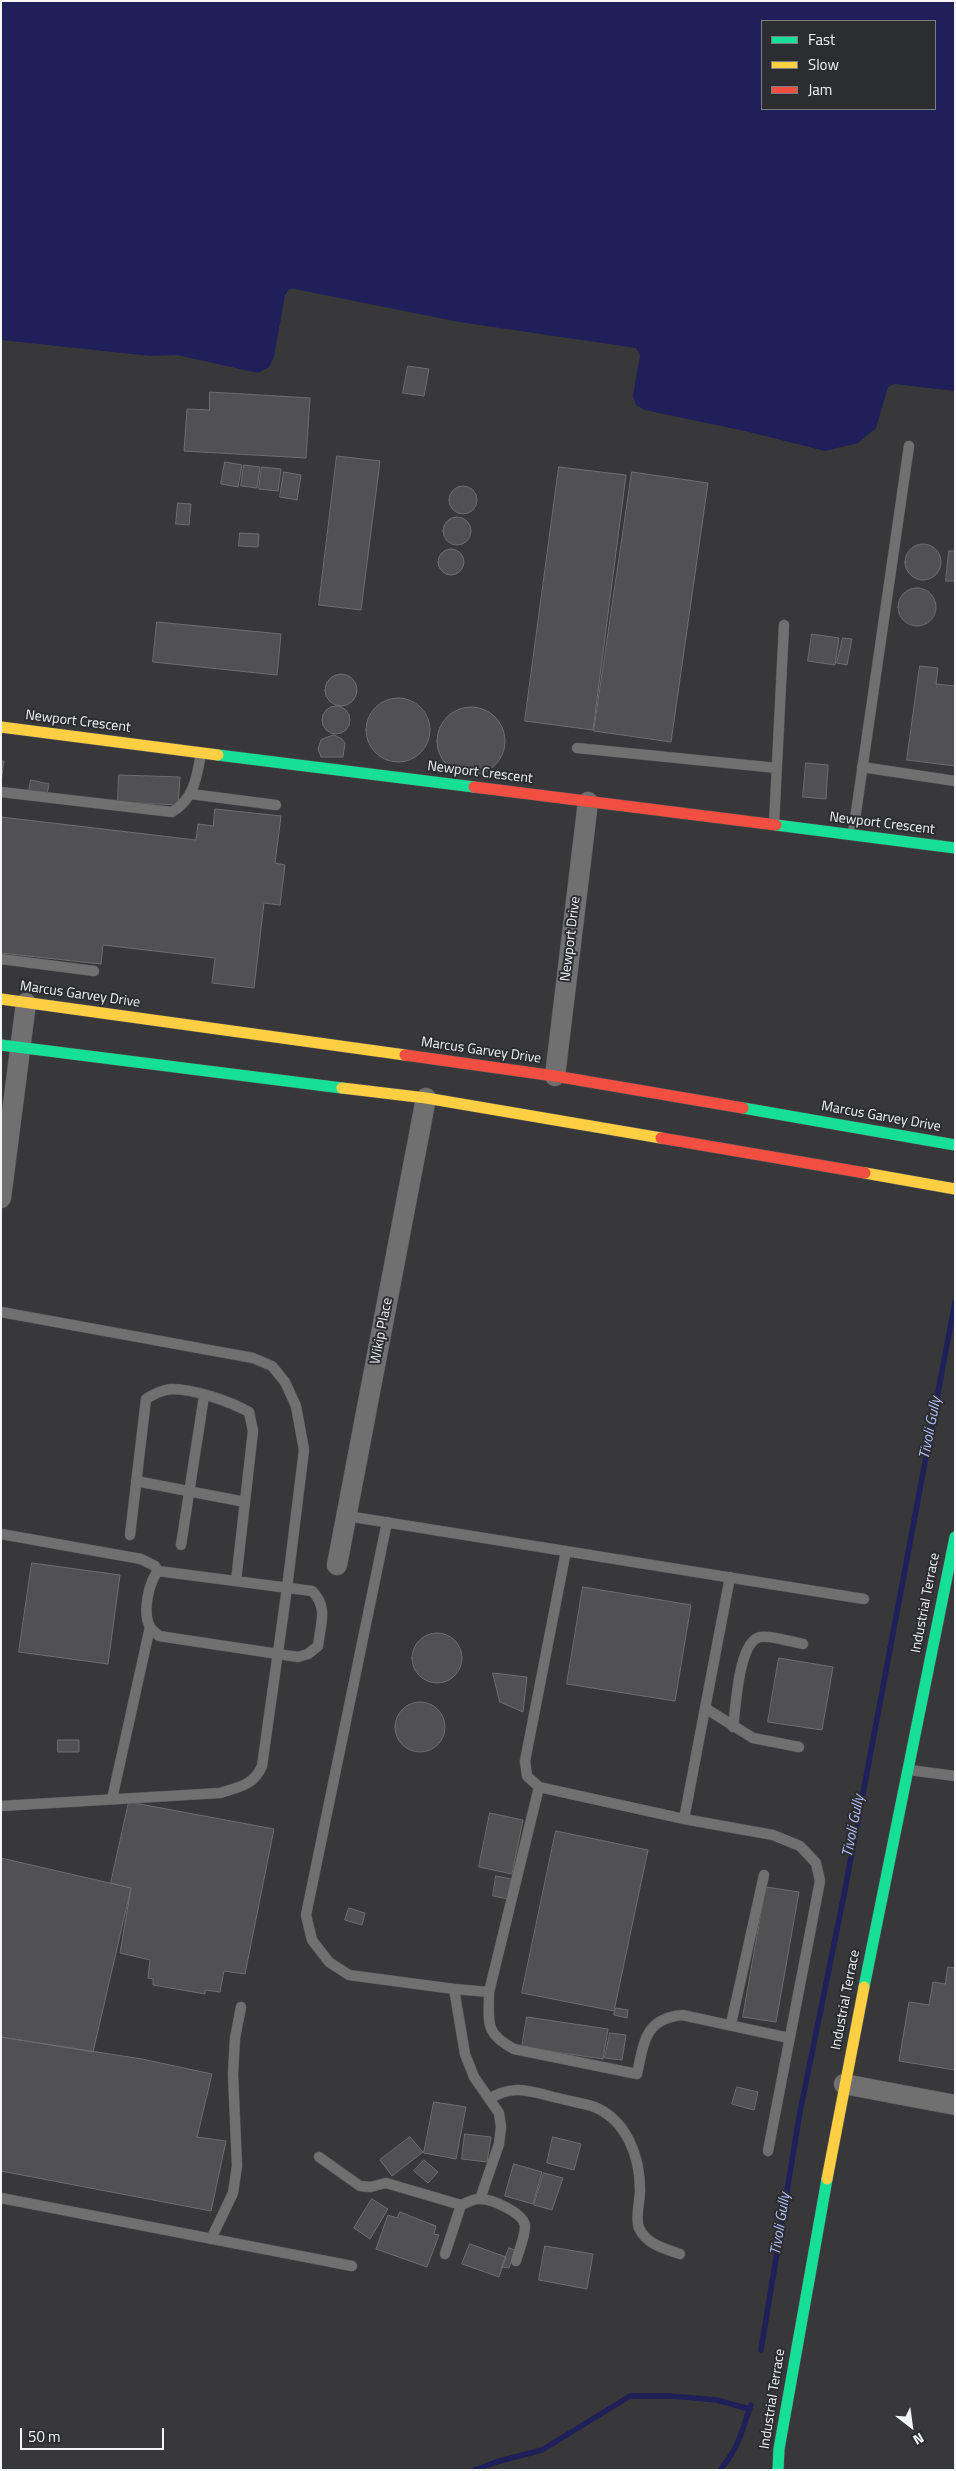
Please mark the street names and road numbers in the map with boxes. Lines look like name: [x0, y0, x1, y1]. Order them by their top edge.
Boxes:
street label: Newport Crescent: [24, 707, 132, 737]
street label: Newport Crescent: [426, 758, 534, 788]
street label: Newport Crescent: [828, 809, 936, 839]
street label: Newport Drive: [557, 896, 585, 982]
street label: Marcus Garvey Drive: [19, 978, 141, 1012]
street label: Marcus Garvey Drive: [420, 1034, 542, 1068]
street label: Marcus Garvey Drive: [820, 1098, 942, 1136]
street label: Wikip Place: [367, 1296, 397, 1366]
street label: Industrial Terrace: [908, 1552, 944, 1654]
street label: Industrial Terrace: [828, 1949, 864, 2051]
street label: Industrial Terrace: [757, 2348, 789, 2450]

